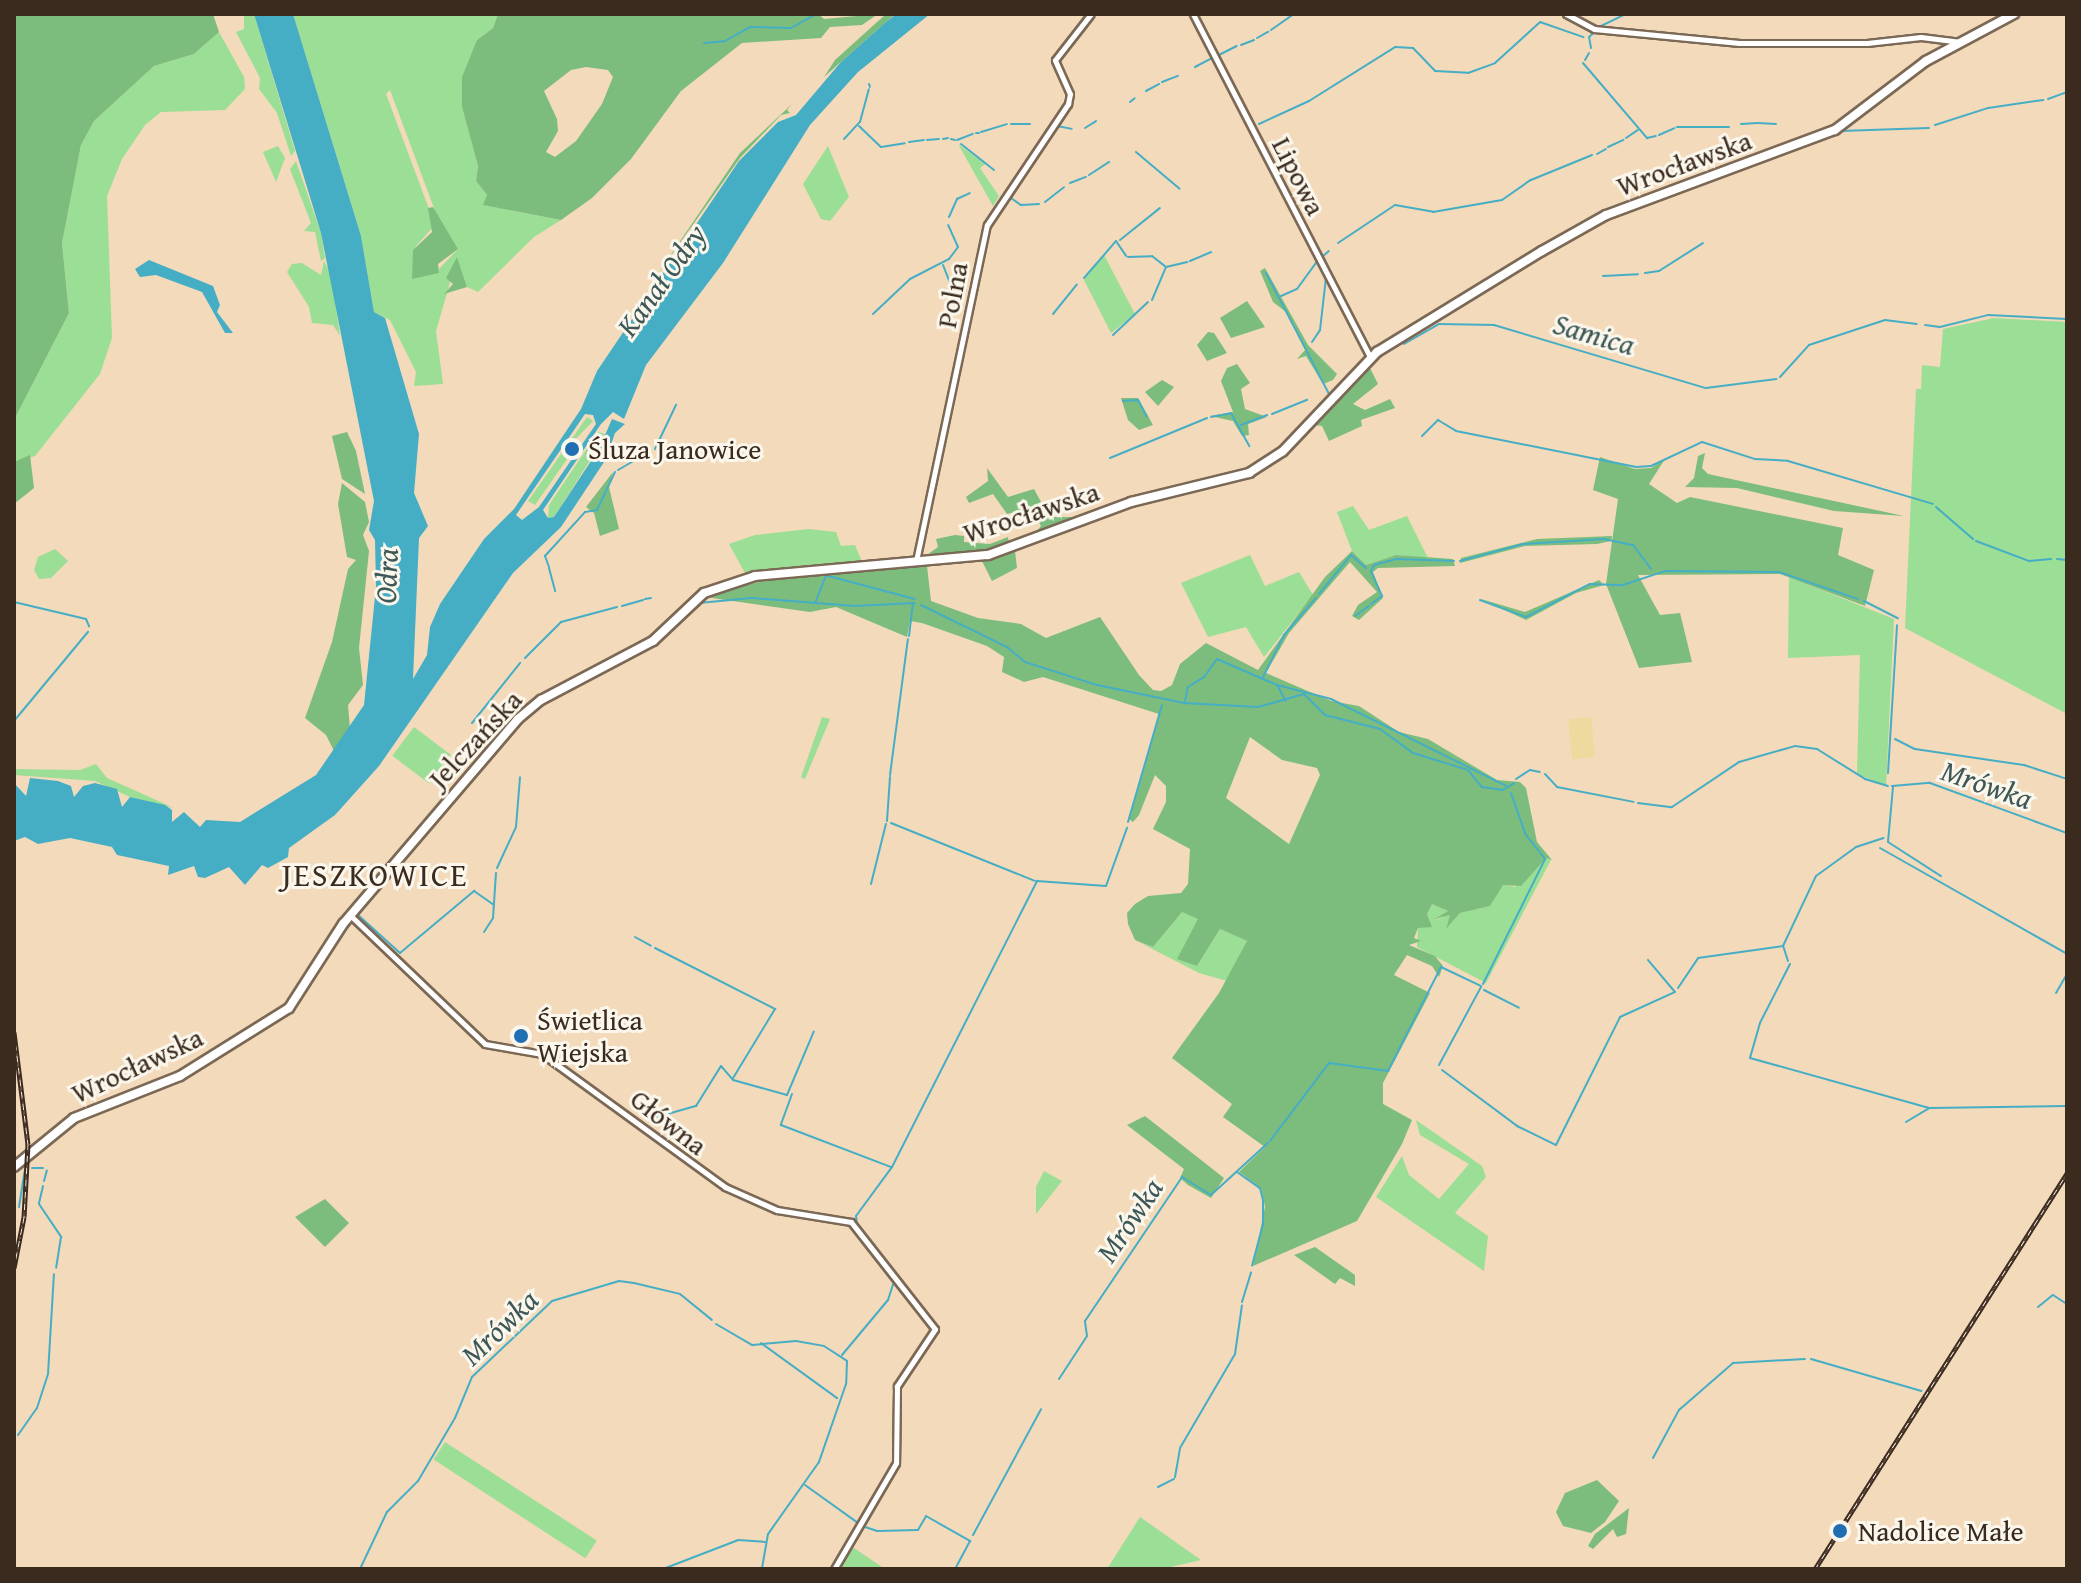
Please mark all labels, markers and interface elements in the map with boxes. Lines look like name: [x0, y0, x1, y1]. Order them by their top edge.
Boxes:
street label: Wrocławska: [1612, 123, 1756, 203]
street label: Lipowa: [1265, 131, 1333, 221]
water label: Kanał Odry: [608, 217, 714, 343]
street label: Polna: [929, 259, 975, 331]
water label: Samica: [1549, 305, 1639, 363]
place label: Śluza Janowice: [588, 432, 761, 466]
marker: Śluza Janowice: [563, 440, 581, 458]
street label: Wrocławska: [959, 474, 1103, 550]
water label: Odra: [367, 548, 405, 604]
street label: Jelczańska: [421, 683, 529, 795]
water label: Mrówka: [1937, 752, 2037, 816]
district label: JESZKOWICE: [282, 856, 468, 894]
place label: Świetlica Wiejska: [537, 1003, 643, 1069]
street label: Wrocławska: [66, 1020, 208, 1110]
marker: Świetlica Wiejska: [512, 1027, 530, 1045]
street label: Główna: [624, 1082, 714, 1162]
water label: Mrówka: [1088, 1171, 1170, 1269]
water label: Mrówka: [453, 1282, 545, 1372]
place label: Nadolice Małe: [1858, 1514, 2024, 1548]
marker: Nadolice Małe: [1829, 1520, 1851, 1542]

